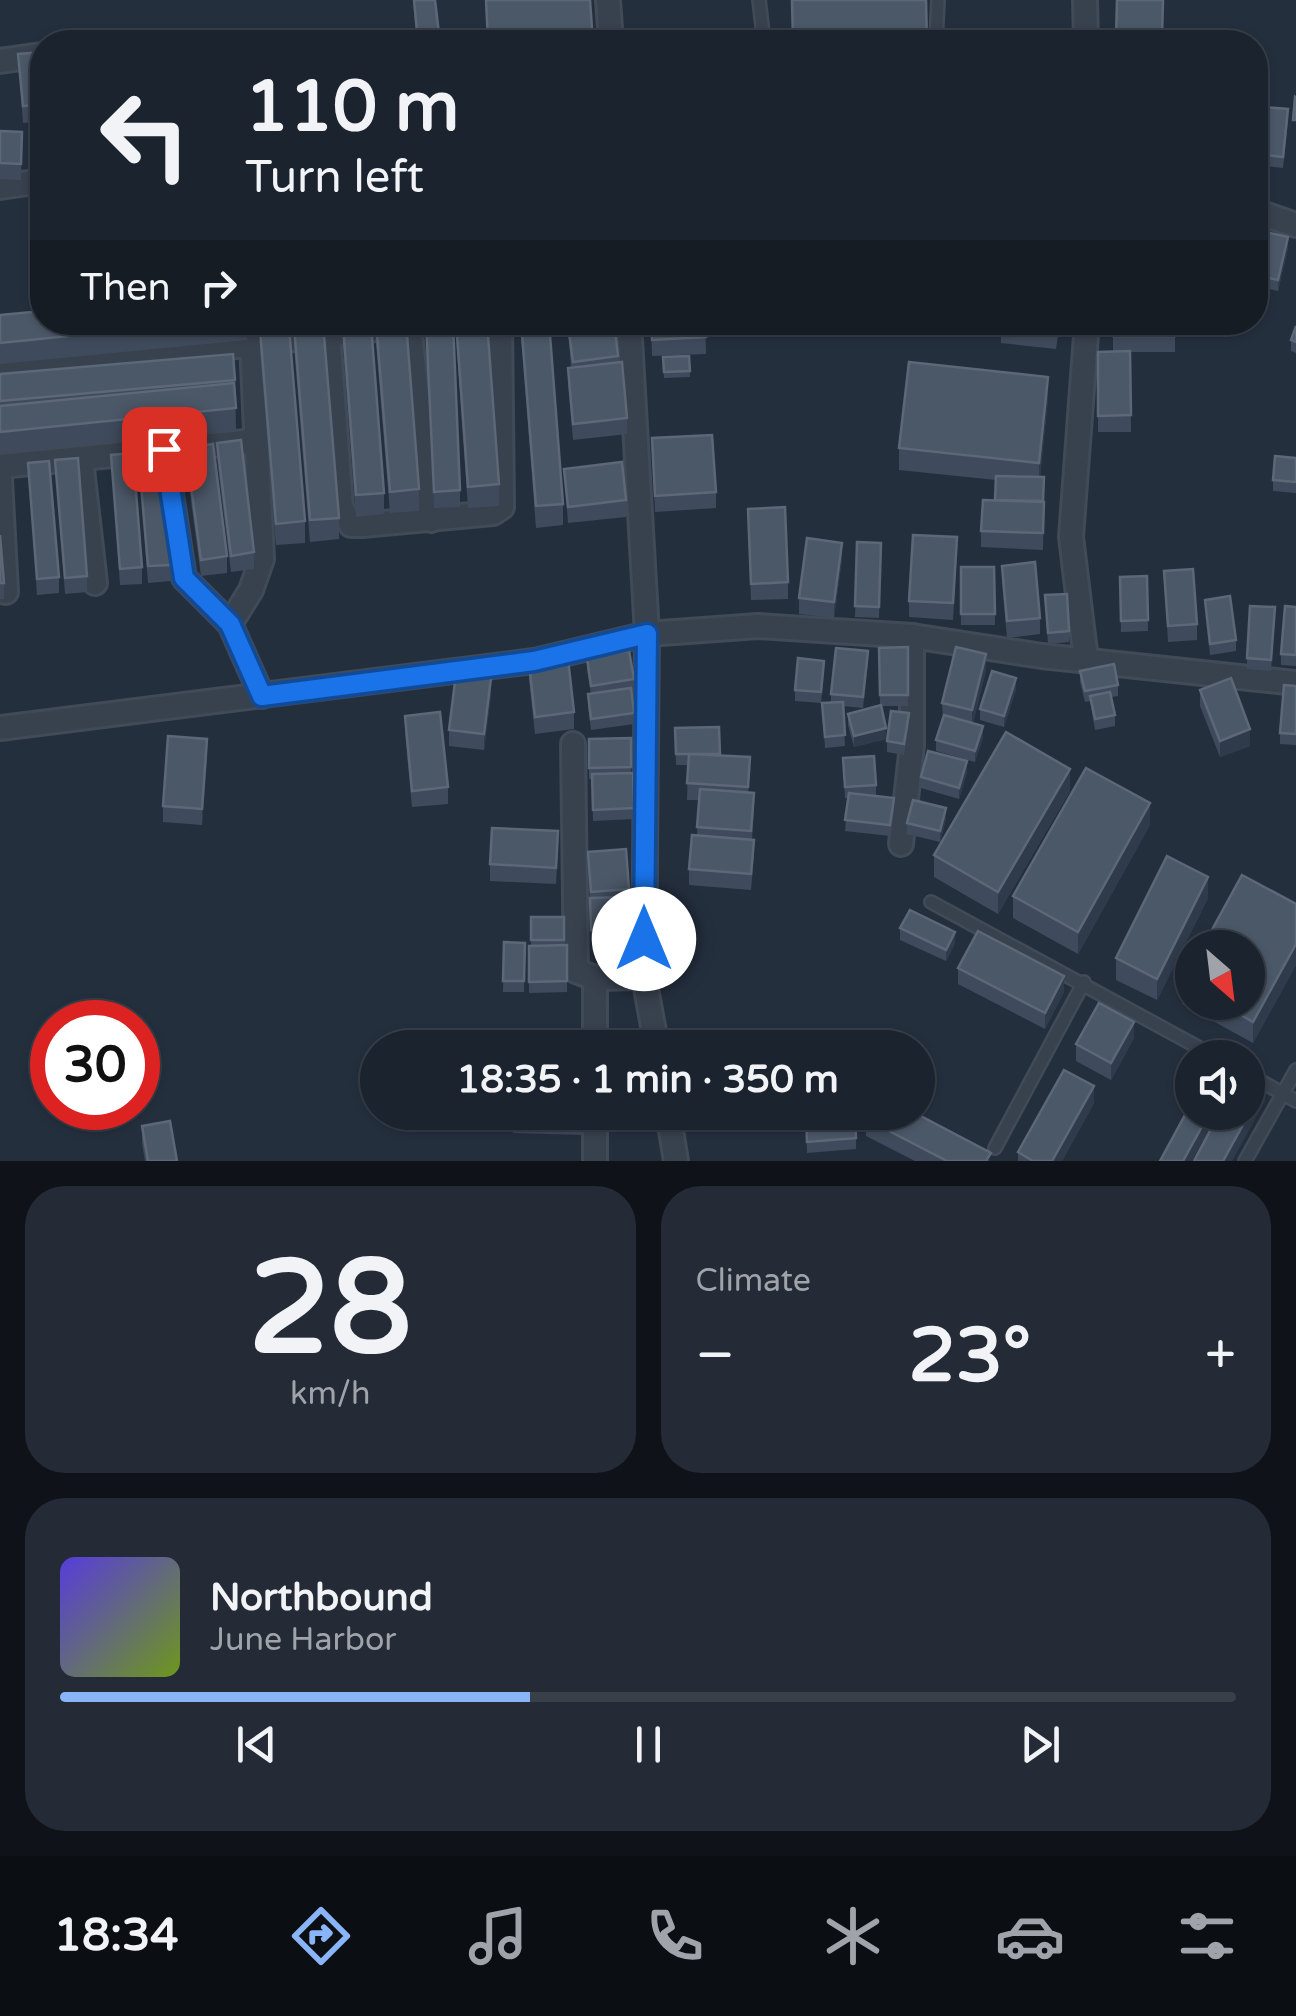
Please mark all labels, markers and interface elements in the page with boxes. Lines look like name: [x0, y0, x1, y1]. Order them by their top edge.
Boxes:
text: 110 m: [245, 66, 459, 150]
icon: left: [80, 70, 210, 200]
text: Turn left: [245, 151, 424, 205]
icon: right: [191, 260, 246, 315]
text: Then: [80, 265, 171, 311]
pin: [122, 407, 207, 492]
icon: arrive: [137, 422, 192, 477]
position arrow: [592, 887, 696, 991]
north arrow: [1175, 930, 1265, 1020]
map controls: [1175, 930, 1265, 1130]
speed limit sign: 30: [30, 1000, 160, 1130]
button: sound: [1175, 1040, 1265, 1130]
text: 18:35 · 1 min · 350 m: [456, 1057, 839, 1103]
text: 28: [249, 1232, 412, 1388]
text: Climate: [696, 1262, 811, 1300]
text: 23°: [909, 1311, 1031, 1401]
text: −: [696, 1323, 735, 1389]
text: +: [1205, 1323, 1236, 1389]
text: km/h: [290, 1375, 370, 1413]
text: Northbound: [210, 1575, 433, 1621]
text: June Harbor: [210, 1621, 397, 1659]
icon: previous: [229, 1717, 284, 1772]
icon: pause: [621, 1717, 676, 1772]
icon: next: [1013, 1717, 1068, 1772]
icon: directions: [286, 1901, 356, 1971]
icon: music: [463, 1901, 533, 1971]
icon: phone: [640, 1901, 710, 1971]
icon: climate: [818, 1901, 888, 1971]
icon: car: [995, 1901, 1065, 1971]
icon: filters: [1172, 1901, 1242, 1971]
text: 18:34: [54, 1909, 178, 1963]

